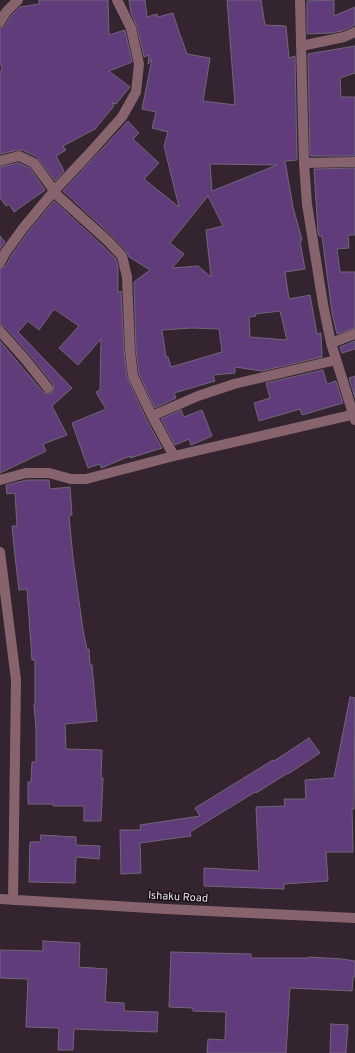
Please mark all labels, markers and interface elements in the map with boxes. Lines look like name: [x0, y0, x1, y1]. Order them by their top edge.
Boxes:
street label: Ishaku Road: [148, 890, 208, 906]

